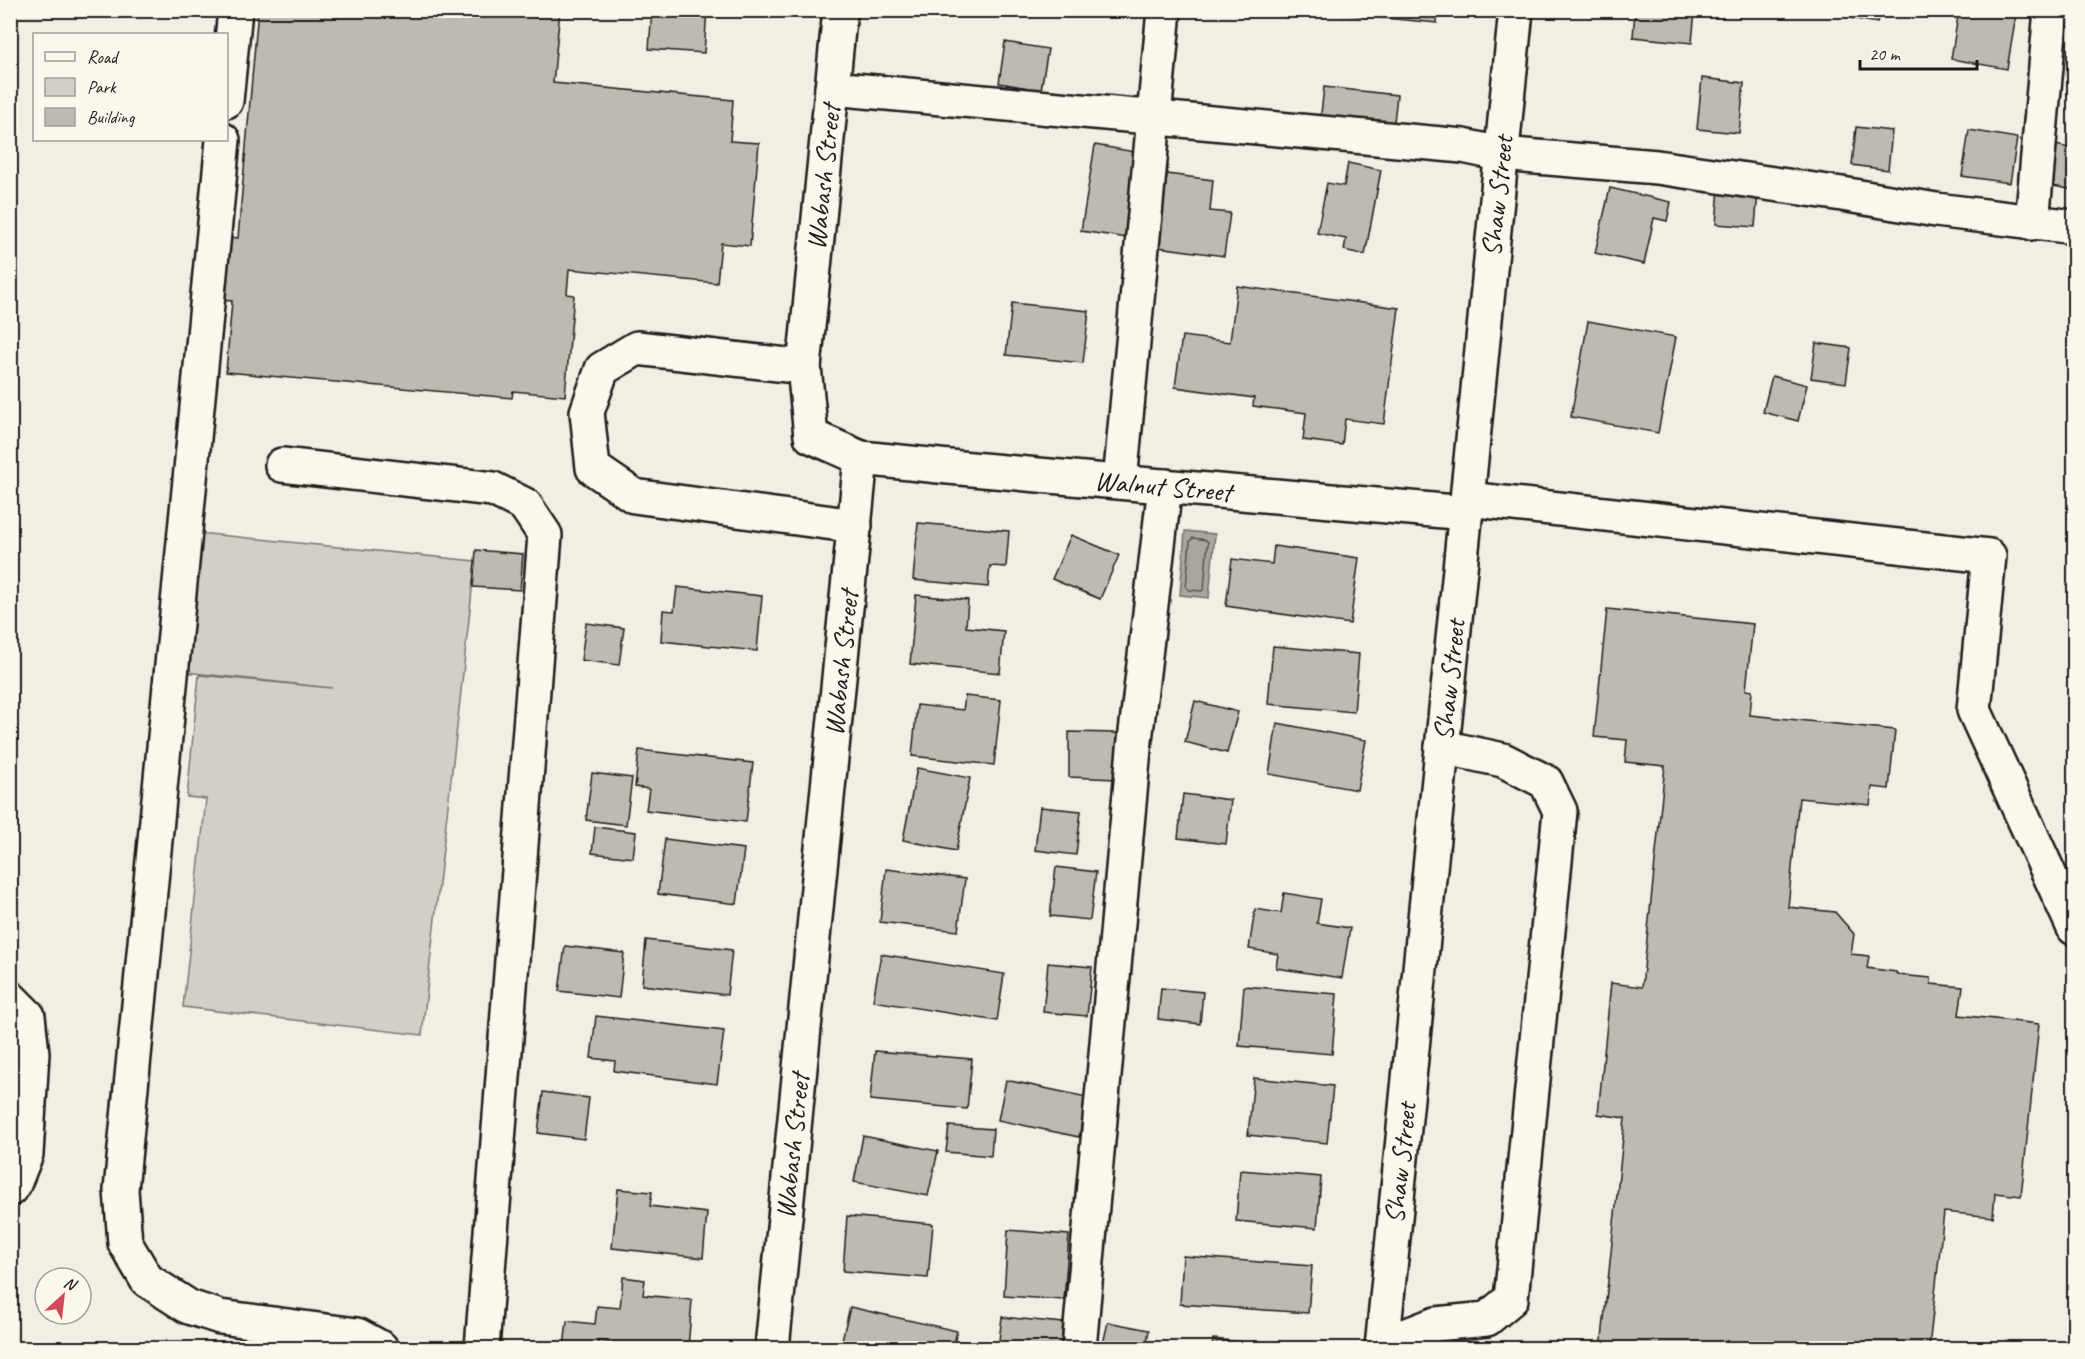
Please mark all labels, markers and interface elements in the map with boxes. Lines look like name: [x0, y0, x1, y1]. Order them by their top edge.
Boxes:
legend: [33, 33, 228, 141]
scale bar: [1860, 33, 1977, 71]
text: 20 m: [1869, 43, 1902, 65]
text: Road: [87, 46, 120, 68]
text: Park: [87, 76, 117, 98]
street label: Wabash Street: [798, 99, 848, 251]
text: Building: [87, 106, 136, 128]
street label: Shaw Street: [1473, 131, 1521, 258]
street label: Walnut Street: [1093, 463, 1237, 510]
street label: Wabash Street: [816, 585, 866, 737]
street label: Shaw Street: [1425, 615, 1473, 742]
street label: Wabash Street: [767, 1068, 817, 1220]
street label: Shaw Street: [1376, 1098, 1424, 1225]
north arrow: [33, 1266, 93, 1326]
text: N: [60, 1272, 81, 1296]

